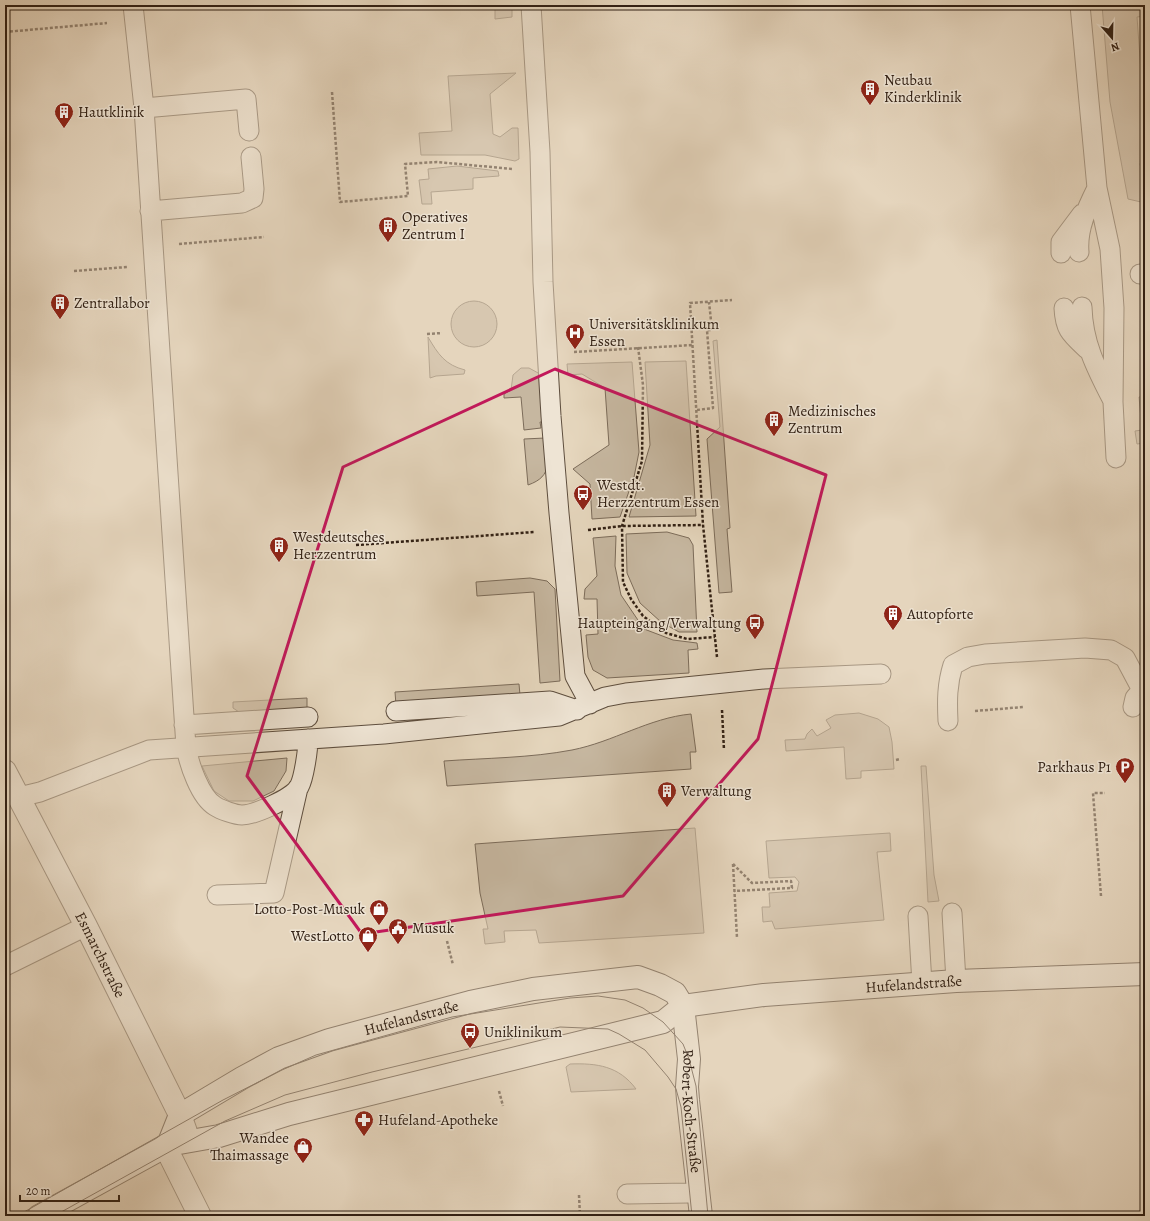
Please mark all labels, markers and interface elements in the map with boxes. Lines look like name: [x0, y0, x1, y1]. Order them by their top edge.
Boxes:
north arrow: [1092, 18, 1132, 58]
text: N: [1109, 39, 1122, 55]
place label: Neubau Kinderklinik: [884, 70, 962, 107]
building icon: Neubau Kinderklinik: [859, 78, 881, 106]
building icon: Hautklinik: [53, 101, 75, 129]
place label: Hautklinik: [78, 102, 145, 122]
place label: Operatives Zentrum I: [402, 207, 468, 244]
building icon: Operatives Zentrum I: [377, 215, 399, 243]
building icon: Zentrallabor: [49, 292, 71, 320]
place label: Zentrallabor: [74, 293, 150, 313]
place label: Universitätsklinikum Essen: [589, 314, 720, 351]
hospital icon: Universitätsklinikum Essen: [564, 322, 586, 350]
place label: Medizinisches Zentrum: [788, 401, 876, 438]
building icon: Medizinisches Zentrum: [763, 409, 785, 437]
place label: Westdt. Herzzentrum Essen: [596, 475, 719, 512]
bus stop icon: Westdt. Herzzentrum Essen: [572, 483, 594, 511]
place label: Westdeutsches Herzzentrum: [292, 527, 385, 564]
building icon: Westdeutsches Herzzentrum: [268, 535, 290, 563]
building icon: Autopforte: [882, 603, 904, 631]
place label: Autopforte: [906, 604, 974, 624]
bus stop icon: Haupteingang/Verwaltung: [744, 612, 766, 640]
place label: Haupteingang/Verwaltung: [577, 613, 741, 633]
parking icon: Parkhaus P1: [1114, 756, 1136, 784]
place label: Parkhaus P1: [1037, 757, 1111, 777]
building icon: Verwaltung: [656, 780, 678, 808]
place label: Verwaltung: [680, 781, 752, 801]
shop icon: Lotto-Post-Musuk: [368, 898, 390, 926]
place label: Lotto-Post-Musuk: [254, 899, 366, 919]
street label: Esmarchstraße: [70, 908, 130, 1001]
public building icon: Musuk: [387, 917, 409, 945]
place label: Musuk: [412, 918, 455, 938]
shop icon: WestLotto: [357, 925, 379, 953]
place label: WestLotto: [290, 926, 354, 946]
street label: Hufelandstraße: [865, 971, 963, 998]
street label: Hufelandstraße: [362, 995, 461, 1040]
bus stop icon: Uniklinikum: [459, 1021, 481, 1049]
place label: Uniklinikum: [484, 1022, 563, 1042]
street label: Robert-Koch-Straße: [677, 1048, 706, 1174]
pharmacy icon: Hufeland-Apotheke: [353, 1109, 375, 1137]
place label: Hufeland-Apotheke: [378, 1110, 498, 1130]
place label: Wandee Thaimassage: [210, 1128, 289, 1165]
shop icon: Wandee Thaimassage: [292, 1136, 314, 1164]
scale bar: [20, 1177, 119, 1203]
text: 20 m: [26, 1183, 50, 1199]

